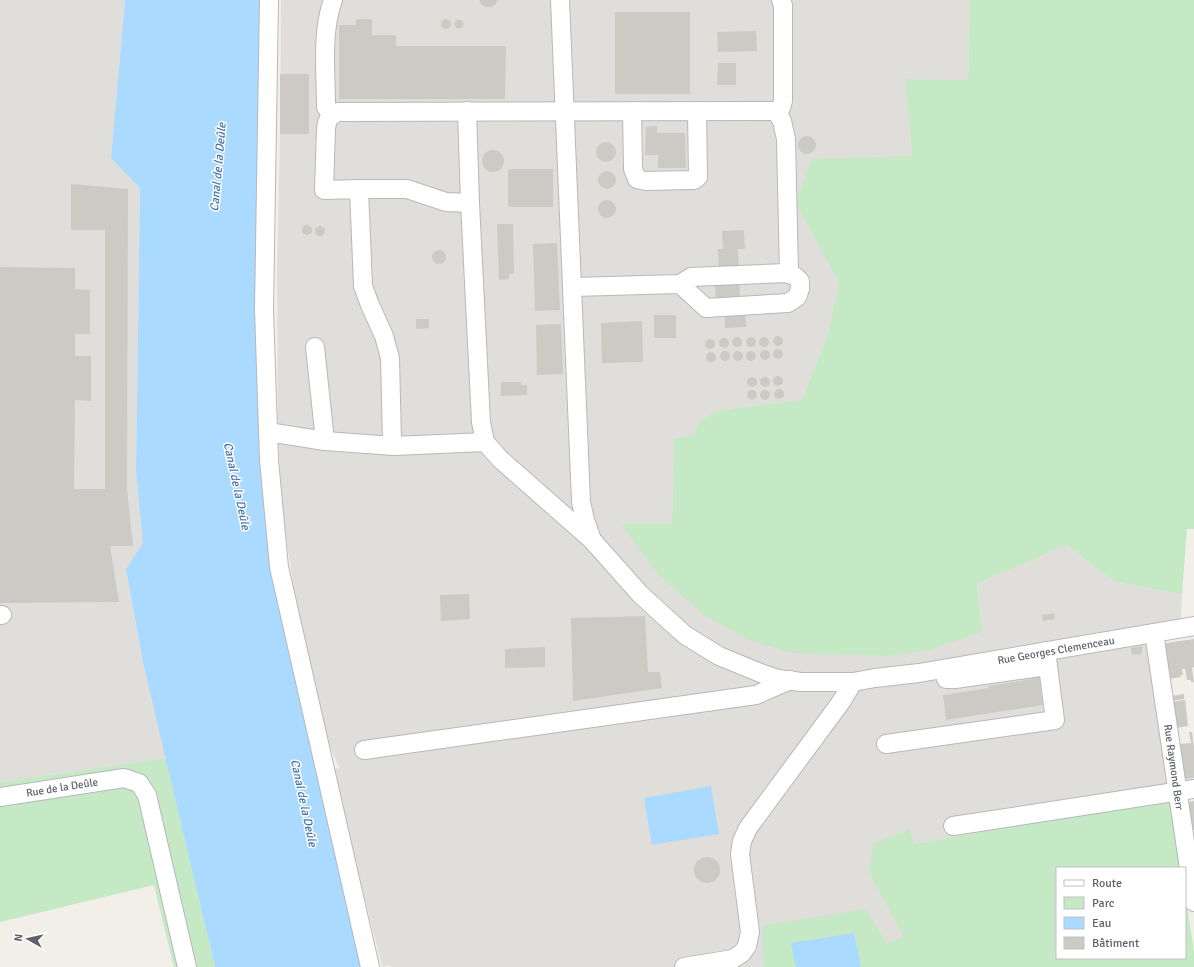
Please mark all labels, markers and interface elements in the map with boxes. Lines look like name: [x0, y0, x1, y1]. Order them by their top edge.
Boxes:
water label: Canal de la Deûle: [207, 121, 230, 212]
water label: Canal de la Deûle: [220, 441, 253, 532]
street label: Rue Georges Clemenceau: [996, 634, 1116, 667]
street label: Rue Raymond Berr: [1161, 723, 1186, 811]
water label: Canal de la Deûle: [287, 758, 320, 849]
street label: Rue de la Deûle: [25, 775, 99, 800]
legend: [1056, 867, 1186, 959]
text: Route: [1092, 876, 1122, 891]
text: Parc: [1092, 896, 1115, 911]
text: Eau: [1092, 916, 1111, 931]
north arrow: [8, 919, 48, 959]
text: N: [12, 933, 26, 942]
text: Bâtiment: [1092, 936, 1139, 951]

